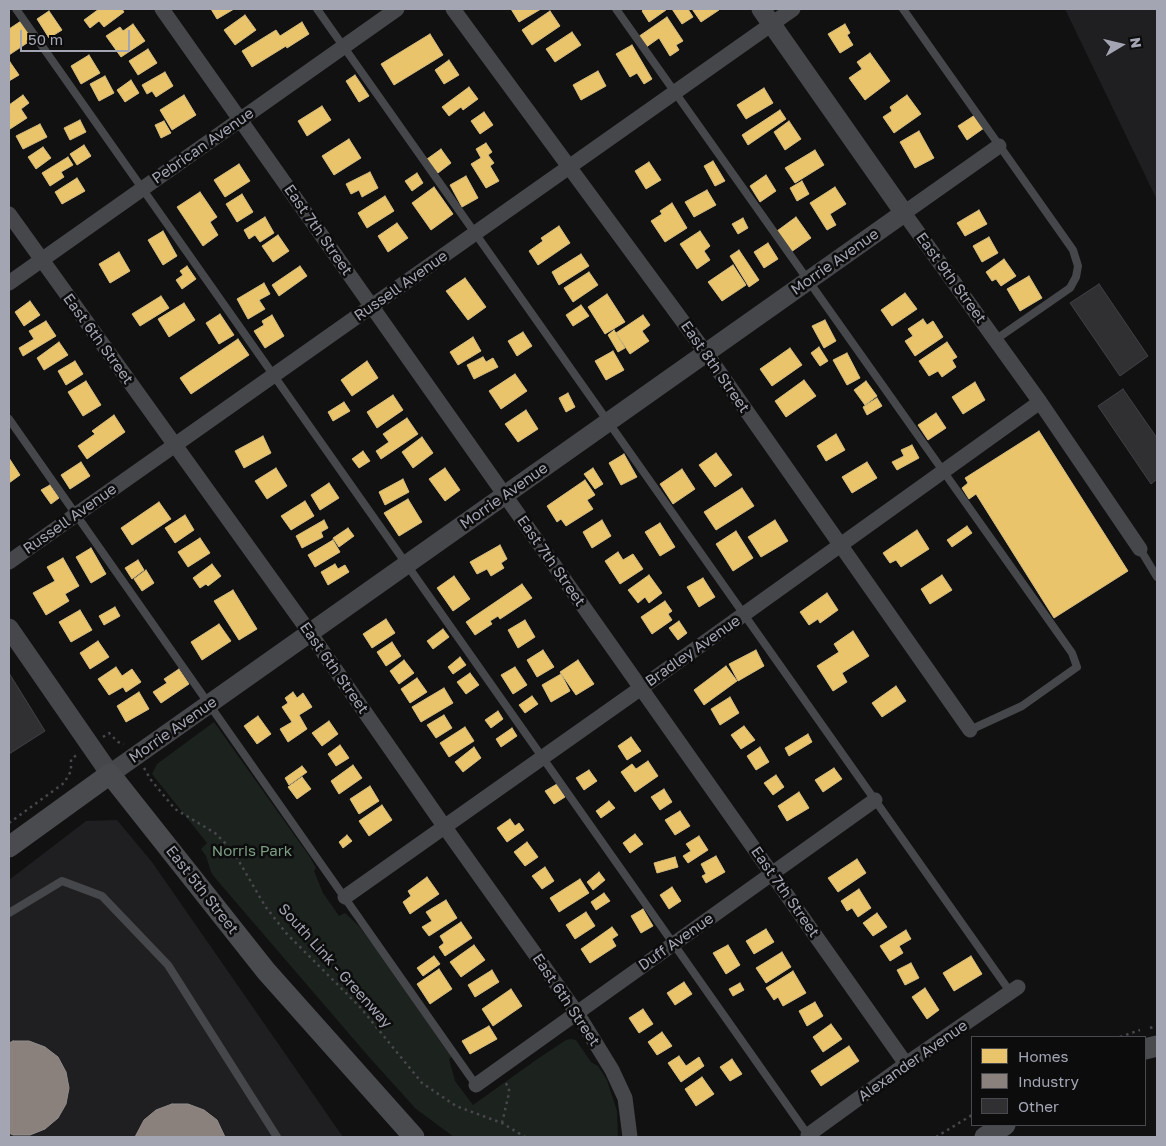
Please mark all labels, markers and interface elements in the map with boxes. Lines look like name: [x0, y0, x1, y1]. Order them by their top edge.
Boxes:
scale bar: [22, 20, 132, 52]
north arrow: [1096, 20, 1146, 70]
text: 50 m: [28, 30, 63, 48]
text: N: [1127, 36, 1146, 49]
street label: Pebrican Avenue: [149, 104, 257, 188]
street label: East 7th Street: [280, 181, 356, 279]
street label: Morrie Avenue: [788, 225, 882, 299]
street label: East 9th Street: [912, 229, 990, 327]
street label: Russell Avenue: [351, 247, 451, 325]
street label: East 6th Street: [59, 290, 137, 388]
street label: East 8th Street: [677, 318, 753, 416]
street label: Morrie Avenue: [457, 459, 551, 533]
street label: Russell Avenue: [20, 480, 120, 558]
street label: East 7th Street: [513, 512, 589, 610]
street label: Bradley Avenue: [642, 612, 744, 690]
street label: East 6th Street: [296, 619, 372, 717]
street label: Morrie Avenue: [126, 693, 220, 767]
street label: East 5th Street: [162, 842, 242, 938]
park label: Norris Park: [212, 842, 292, 860]
street label: East 7th Street: [747, 843, 823, 941]
street label: South Link - Greenway: [274, 900, 396, 1032]
street label: Duff Avenue: [635, 910, 717, 974]
street label: East 6th Street: [528, 950, 604, 1050]
street label: Alexander Avenue: [855, 1017, 971, 1105]
legend: [971, 1036, 1146, 1126]
text: Homes: [1018, 1047, 1068, 1065]
text: Industry: [1018, 1072, 1079, 1090]
text: Other: [1018, 1097, 1059, 1115]

